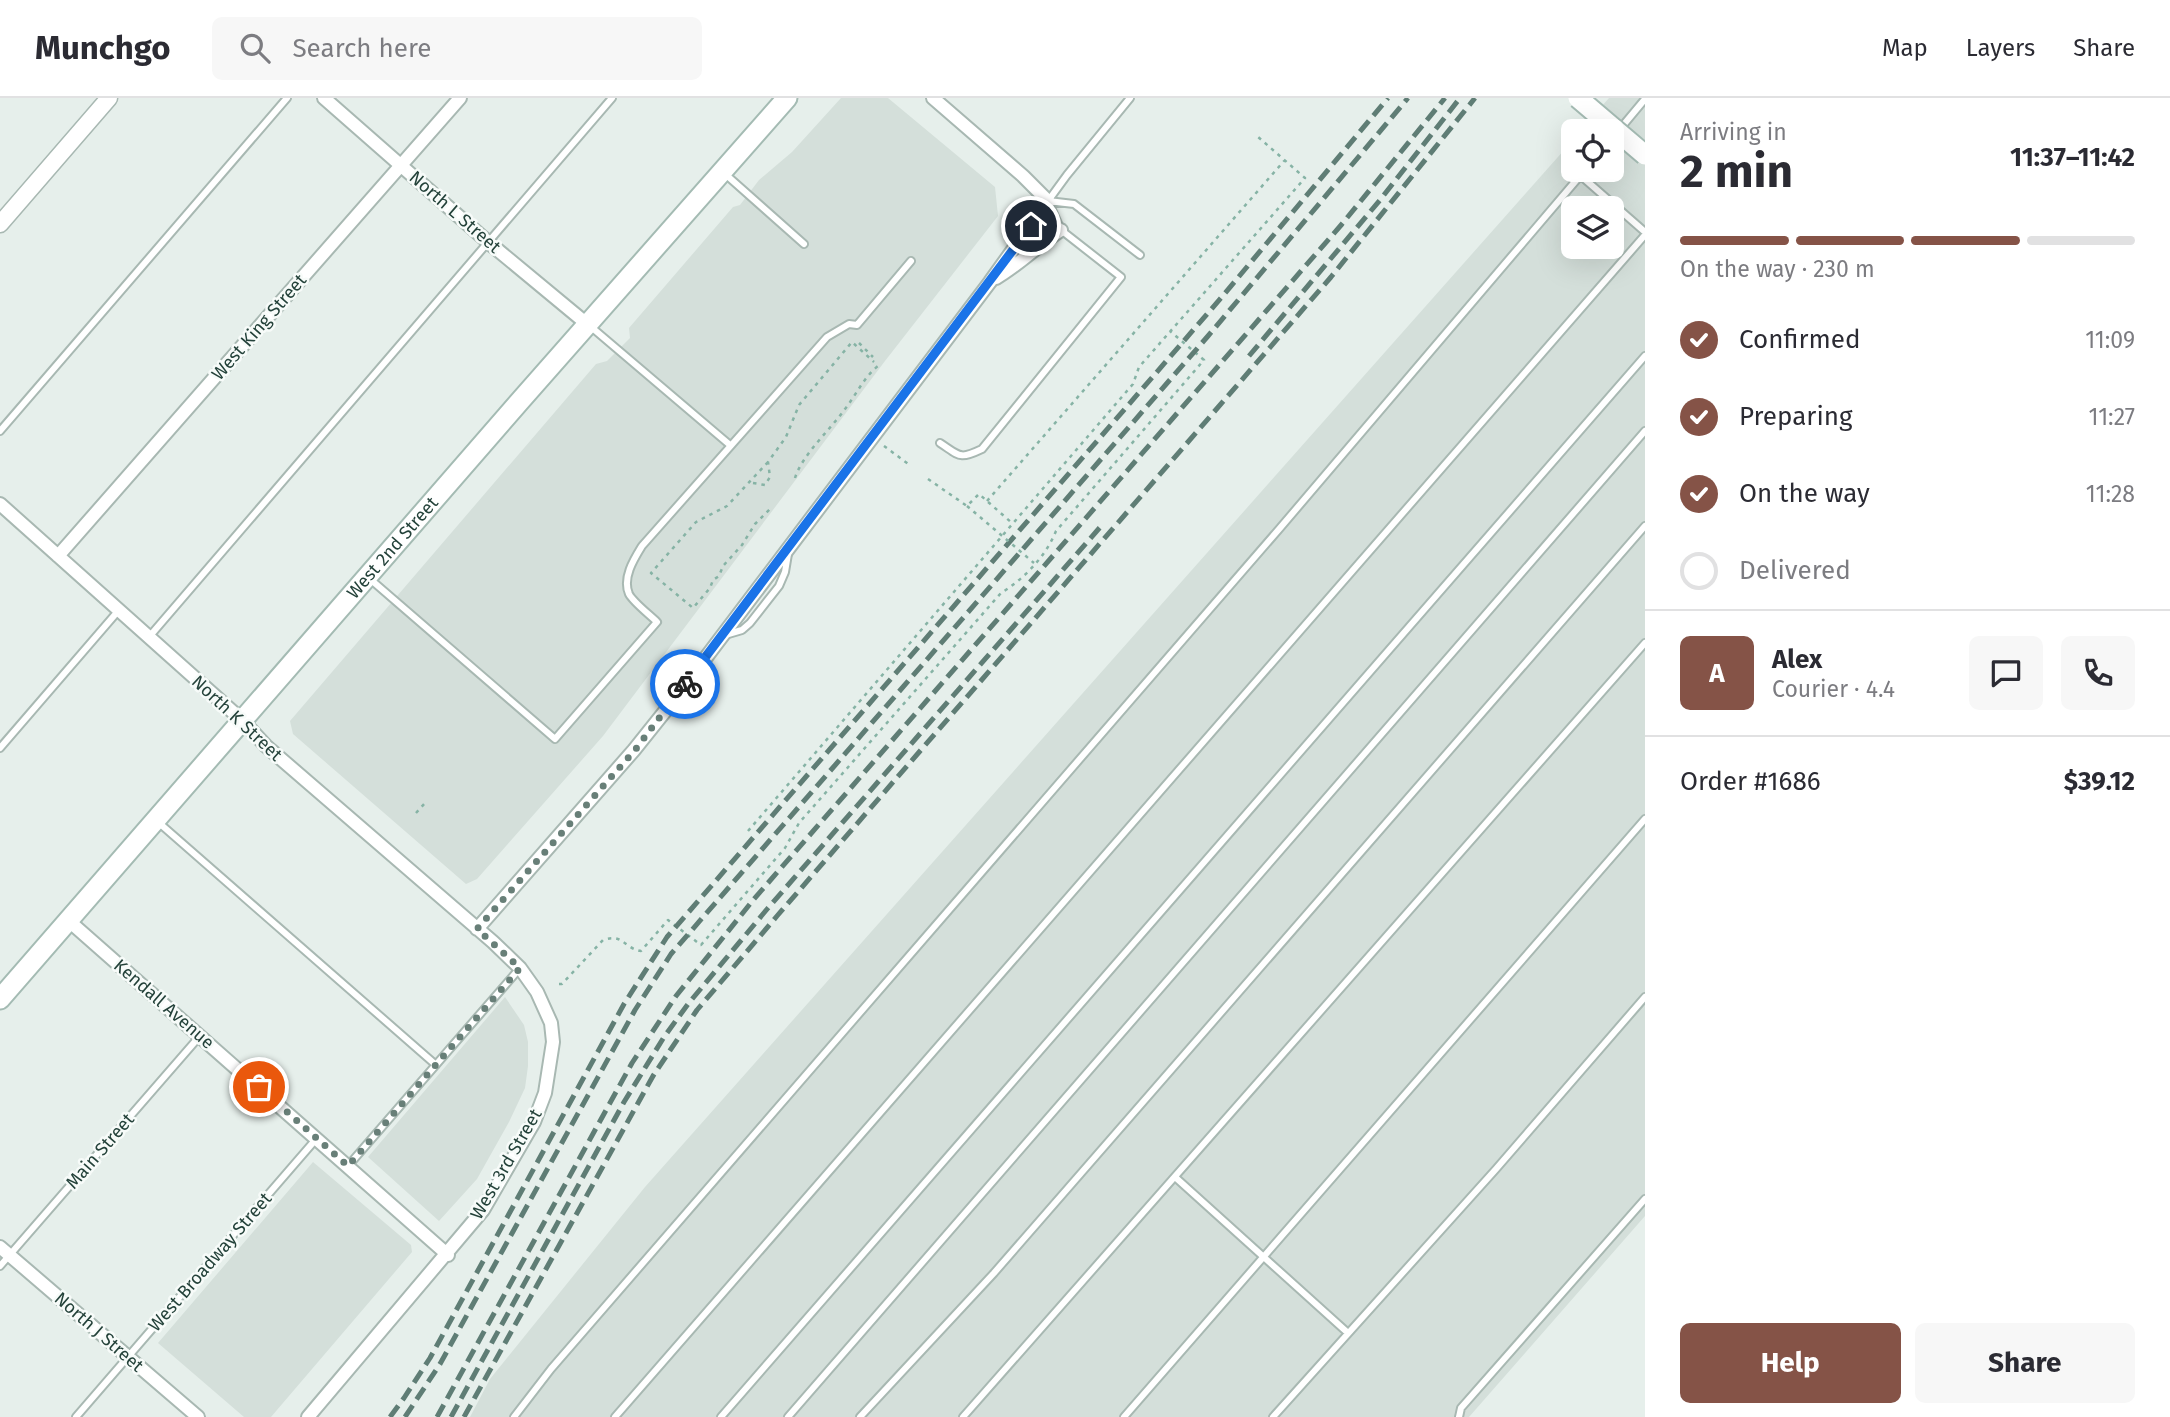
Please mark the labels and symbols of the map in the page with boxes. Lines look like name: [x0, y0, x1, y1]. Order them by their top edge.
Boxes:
street label: North L Street: [405, 166, 506, 258]
pin: [1001, 196, 1061, 256]
street label: West King Street: [207, 269, 311, 385]
street label: West 2nd Street: [342, 492, 443, 603]
courier: [650, 649, 720, 719]
street label: North K Street: [187, 670, 287, 766]
street label: Kendall Avenue: [109, 954, 219, 1054]
pin: [229, 1057, 289, 1117]
street label: West 3rd Street: [465, 1104, 547, 1223]
street label: Main Street: [61, 1108, 139, 1193]
street label: West Broadway Street: [144, 1188, 277, 1336]
street label: North J Street: [50, 1287, 148, 1377]

